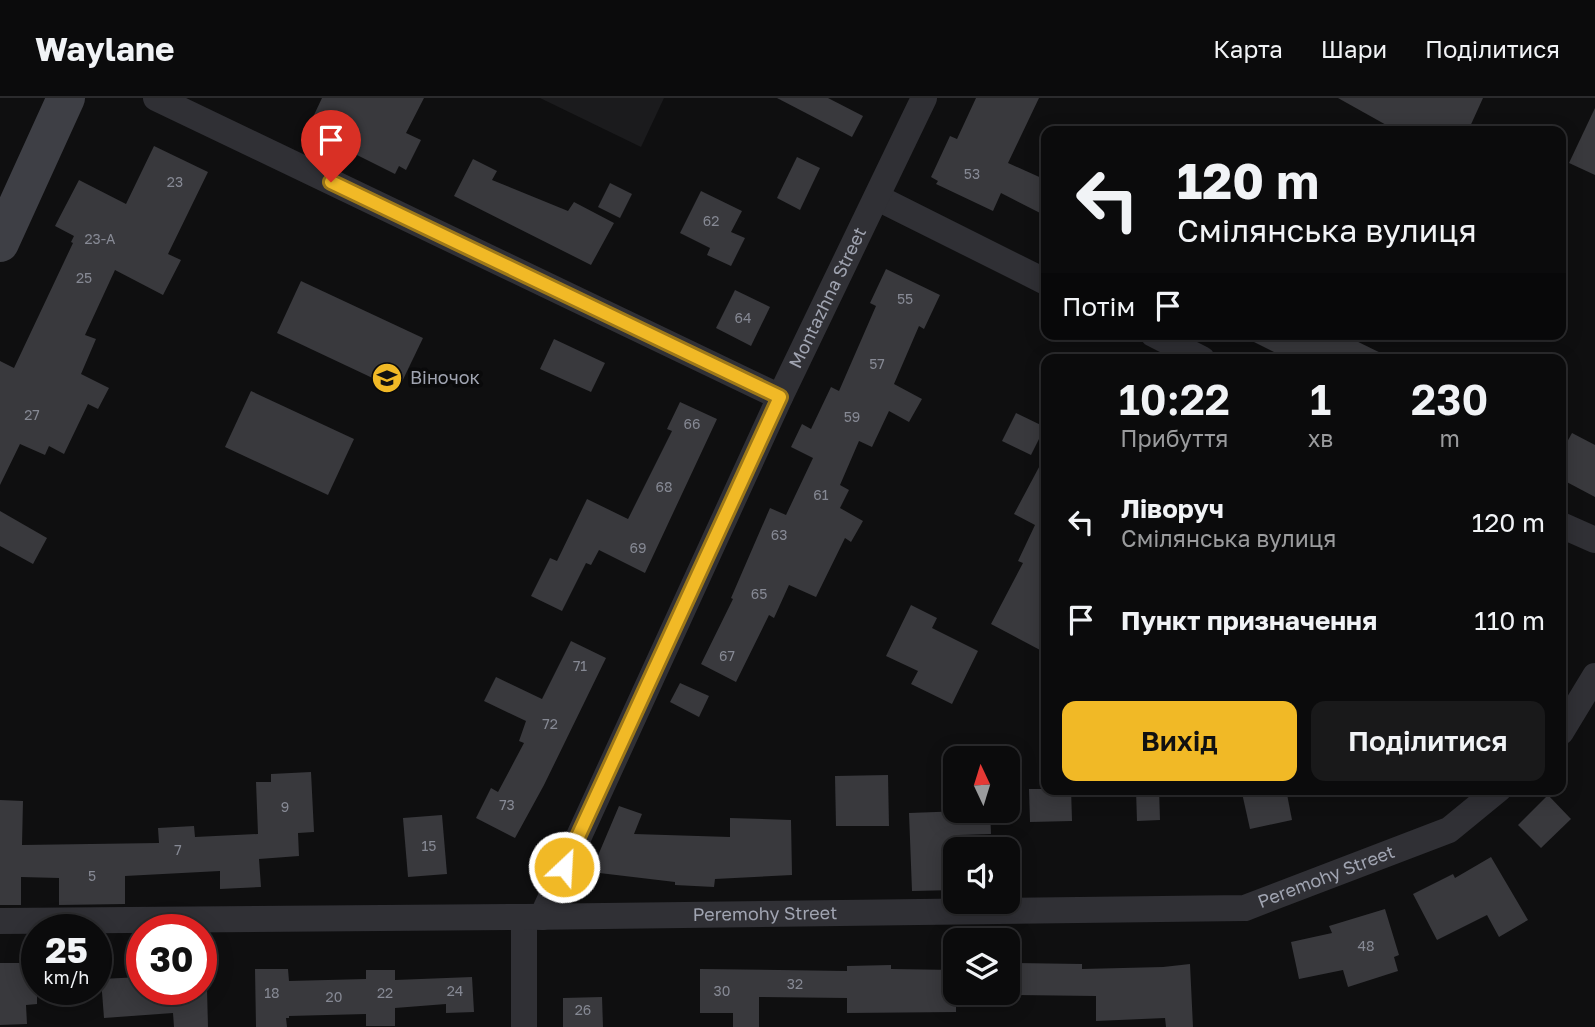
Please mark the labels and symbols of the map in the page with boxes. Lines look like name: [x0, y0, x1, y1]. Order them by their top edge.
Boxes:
pin: [301, 110, 361, 182]
house number: 53: [964, 165, 980, 182]
house number: 23: [167, 173, 183, 190]
house number: 62: [703, 212, 719, 229]
street label: Montazhna Street: [784, 223, 870, 371]
house number: 23-А: [84, 230, 116, 247]
house number: 25: [76, 269, 92, 286]
house number: 55: [897, 290, 913, 307]
house number: 64: [734, 309, 752, 326]
house number: 57: [869, 355, 885, 372]
school or university icon: Віночок: [370, 361, 404, 395]
place label: Віночок: [410, 366, 480, 388]
house number: 27: [24, 406, 40, 423]
house number: 59: [844, 408, 860, 425]
house number: 66: [684, 415, 700, 432]
house number: 68: [655, 478, 673, 495]
house number: 61: [813, 486, 829, 503]
house number: 63: [771, 526, 787, 543]
house number: 69: [630, 539, 646, 556]
house number: 65: [751, 585, 767, 602]
house number: 67: [719, 647, 735, 664]
house number: 71: [573, 657, 587, 674]
house number: 72: [542, 715, 558, 732]
north arrow: [943, 746, 1020, 822]
house number: 73: [499, 796, 515, 813]
house number: 9: [281, 798, 289, 815]
position arrow: [527, 830, 601, 904]
house number: 15: [422, 837, 436, 854]
street label: Peremohy Street: [1254, 840, 1397, 912]
house number: 7: [174, 841, 182, 858]
house number: 5: [88, 867, 96, 884]
street label: Peremohy Street: [692, 901, 837, 925]
speed limit sign: 30: [126, 914, 217, 1005]
house number: 48: [1357, 937, 1375, 954]
house number: 32: [787, 975, 803, 992]
house number: 24: [447, 982, 463, 999]
house number: 30: [714, 982, 730, 999]
house number: 18: [264, 984, 280, 1001]
house number: 22: [377, 984, 393, 1001]
house number: 20: [326, 988, 342, 1005]
house number: 26: [575, 1001, 591, 1018]

